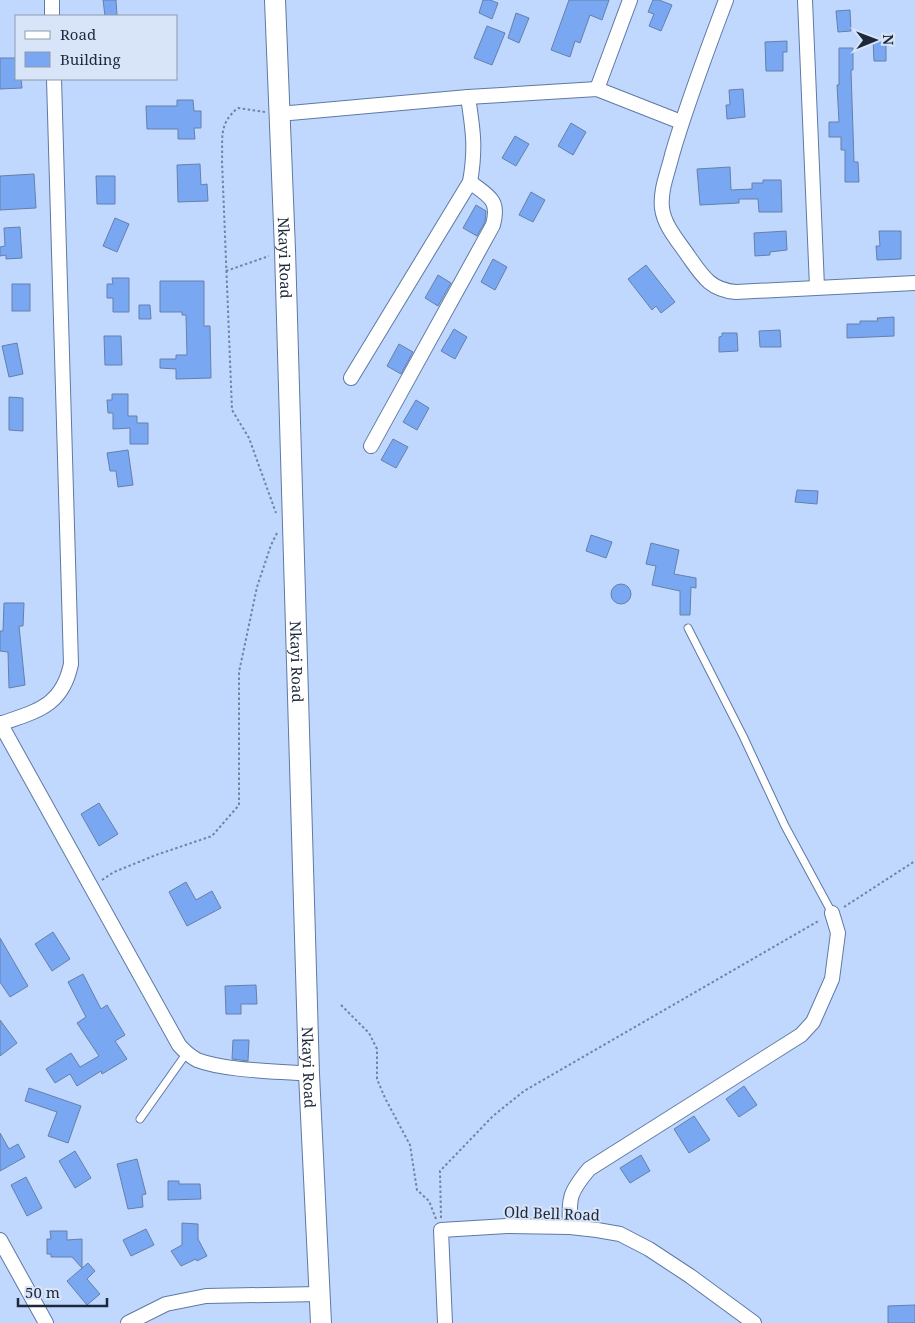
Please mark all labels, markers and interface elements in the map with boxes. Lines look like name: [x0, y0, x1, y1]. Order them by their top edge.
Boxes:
legend: [15, 15, 178, 80]
north arrow: [850, 15, 900, 65]
text: Road: [60, 24, 96, 44]
text: N: [879, 34, 898, 45]
text: Building: [60, 49, 121, 69]
street label: Nkayi Road: [274, 217, 296, 299]
street label: Nkayi Road: [286, 620, 308, 703]
street label: Nkayi Road: [298, 1026, 321, 1109]
street label: Old Bell Road: [504, 1201, 600, 1225]
scale bar: [18, 1276, 106, 1308]
text: 50 m: [25, 1282, 60, 1302]

